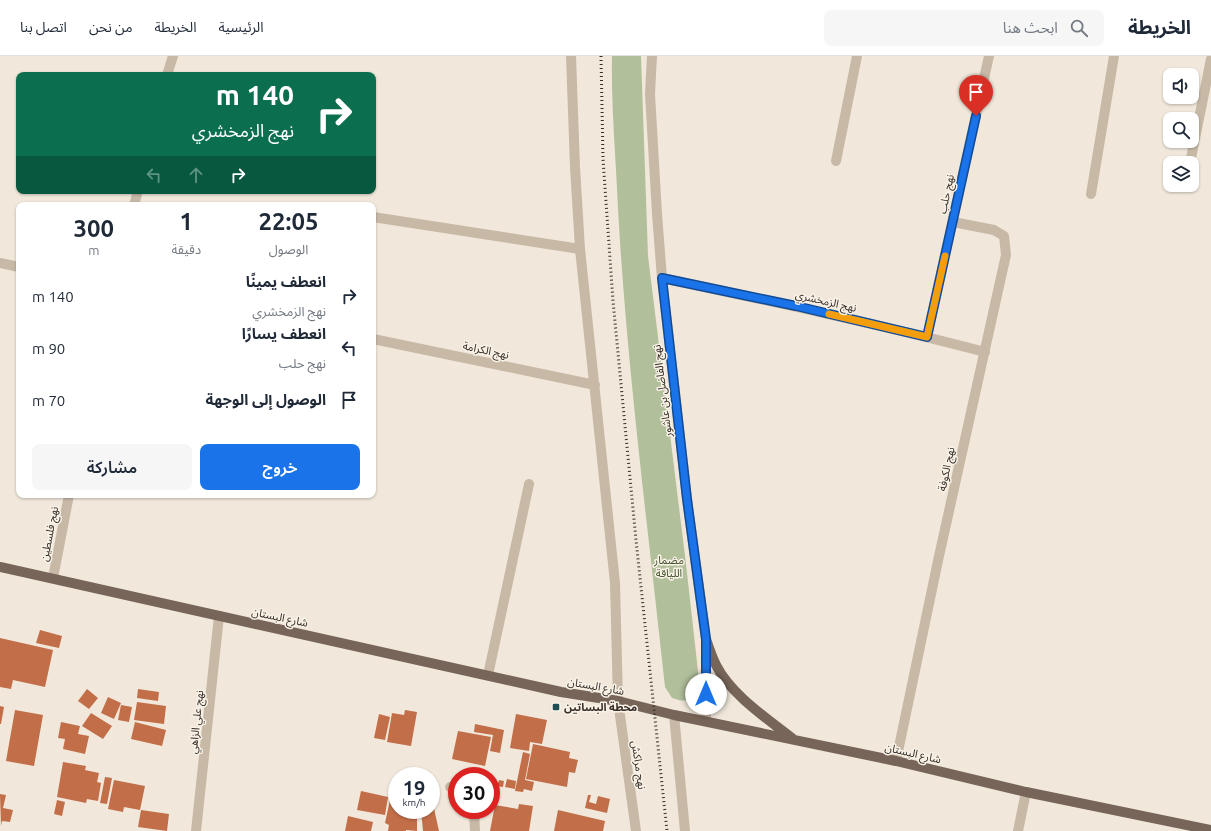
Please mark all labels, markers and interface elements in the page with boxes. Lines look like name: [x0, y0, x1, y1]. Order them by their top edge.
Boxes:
search box: [824, 10, 1104, 46]
text: الخريطة: [1128, 16, 1191, 38]
icon: search: [1068, 17, 1090, 39]
text: اتصل بنا: [20, 19, 67, 35]
text: من نحن: [89, 19, 133, 35]
text: الخريطة: [155, 19, 197, 35]
text: الرئيسية: [219, 19, 264, 35]
text: ابحث هنا: [1003, 19, 1058, 36]
map controls: [1163, 68, 1199, 192]
button: sound: [1163, 68, 1199, 104]
pin: [959, 75, 993, 116]
text: 140 m: [216, 79, 294, 110]
icon: arrive: [965, 81, 987, 103]
icon: right: [308, 88, 360, 140]
button: search: [1163, 112, 1199, 148]
text: نهج الزمخشري: [192, 120, 294, 140]
button: layers: [1163, 156, 1199, 192]
icon: left: [143, 164, 165, 186]
icon: ahead: [185, 164, 207, 186]
icon: right: [227, 164, 249, 186]
street label: نهج حلب: [936, 173, 958, 215]
text: 1: [180, 208, 193, 235]
text: 22:05: [259, 208, 319, 235]
text: 300: [73, 215, 114, 242]
text: دقيقة: [171, 242, 201, 256]
text: الوصول: [269, 242, 308, 256]
text: m: [88, 243, 99, 257]
text: انعطف يمينًا: [246, 273, 326, 290]
icon: right: [338, 285, 360, 307]
text: 140 m: [32, 288, 74, 305]
street label: نهج الزمخشري: [793, 288, 858, 317]
text: نهج الزمخشري: [252, 304, 326, 318]
text: انعطف يسارًا: [242, 325, 326, 342]
icon: left: [338, 337, 360, 359]
street label: نهج الكرامة: [461, 339, 510, 363]
text: 90 m: [32, 340, 65, 357]
street label: نهج الفاضل بن عاشور: [650, 344, 676, 439]
text: نهج حلب: [279, 356, 326, 370]
icon: arrive: [338, 389, 360, 411]
text: الوصول إلى الوجهة: [206, 391, 326, 408]
text: 70 m: [32, 392, 65, 409]
button: مشاركة: [32, 444, 192, 490]
button: خروج: [200, 444, 360, 490]
street label: نهج الكوفة: [935, 446, 958, 493]
street label: نهج فلسطين: [38, 505, 62, 563]
park label: مضمار اللياقة: [653, 554, 684, 580]
street label: شارع البستان: [250, 605, 310, 631]
position arrow: [685, 673, 727, 715]
street label: شارع البستان: [566, 675, 626, 699]
street label: نهج علي الزاهي: [187, 689, 209, 755]
place label: محطة البساتين: [564, 701, 637, 714]
marker: محطة البساتين: [551, 702, 561, 712]
street label: نهج مراكش: [628, 740, 648, 790]
street label: شارع البستان: [883, 741, 943, 767]
speed limit sign: 30: [448, 767, 500, 819]
text: 19: [403, 776, 425, 799]
text: km/h: [402, 797, 426, 808]

